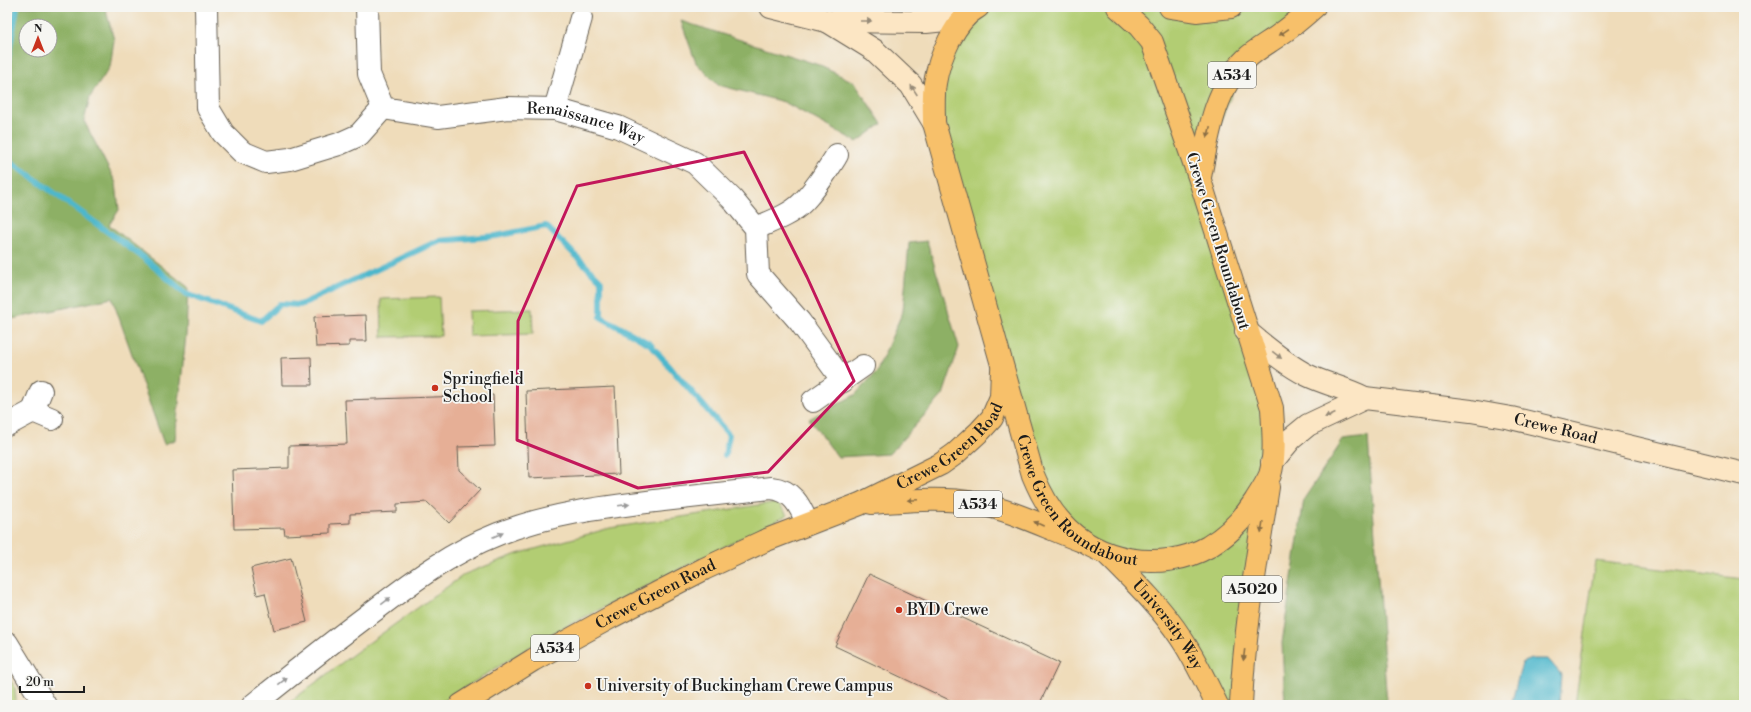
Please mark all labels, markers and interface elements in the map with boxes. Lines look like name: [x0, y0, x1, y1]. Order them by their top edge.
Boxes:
north arrow: [18, 18, 58, 58]
one-way arrow: [860, 18, 873, 24]
text: N: [34, 22, 43, 36]
one-way arrow: [1279, 28, 1289, 36]
road number: A534: [1208, 62, 1256, 88]
one-way arrow: [910, 84, 917, 96]
street label: Renaissance Way: [526, 98, 648, 148]
one-way arrow: [1205, 126, 1211, 138]
street label: Crewe Green Roundabout: [1181, 150, 1255, 332]
one-way arrow: [1271, 351, 1282, 359]
place label: Springfield School: [443, 369, 523, 407]
marker: Springfield School: [430, 383, 440, 393]
street label: Crewe Green Road: [893, 400, 1007, 494]
street label: Crewe Road: [1512, 409, 1599, 448]
one-way arrow: [1324, 412, 1335, 418]
street label: Crewe Green Roundabout: [1012, 432, 1139, 570]
road number: A534: [954, 491, 1002, 517]
one-way arrow: [907, 497, 919, 504]
one-way arrow: [617, 502, 630, 508]
one-way arrow: [1259, 520, 1265, 533]
one-way arrow: [1034, 521, 1045, 527]
one-way arrow: [492, 531, 504, 537]
street label: Crewe Green Road: [592, 555, 719, 634]
street label: University Way: [1128, 576, 1208, 673]
road number: A5020: [1222, 576, 1282, 602]
one-way arrow: [381, 597, 392, 606]
place label: BYD Crewe: [906, 600, 989, 620]
marker: BYD Crewe: [894, 605, 904, 615]
road number: A534: [531, 635, 579, 661]
one-way arrow: [1241, 649, 1247, 661]
scale bar: [20, 668, 84, 694]
text: 20 m: [26, 675, 54, 690]
one-way arrow: [278, 676, 289, 685]
place label: University of Buckingham Crewe Campus: [596, 676, 893, 696]
marker: University of Buckingham Crewe Campus: [583, 681, 593, 691]

